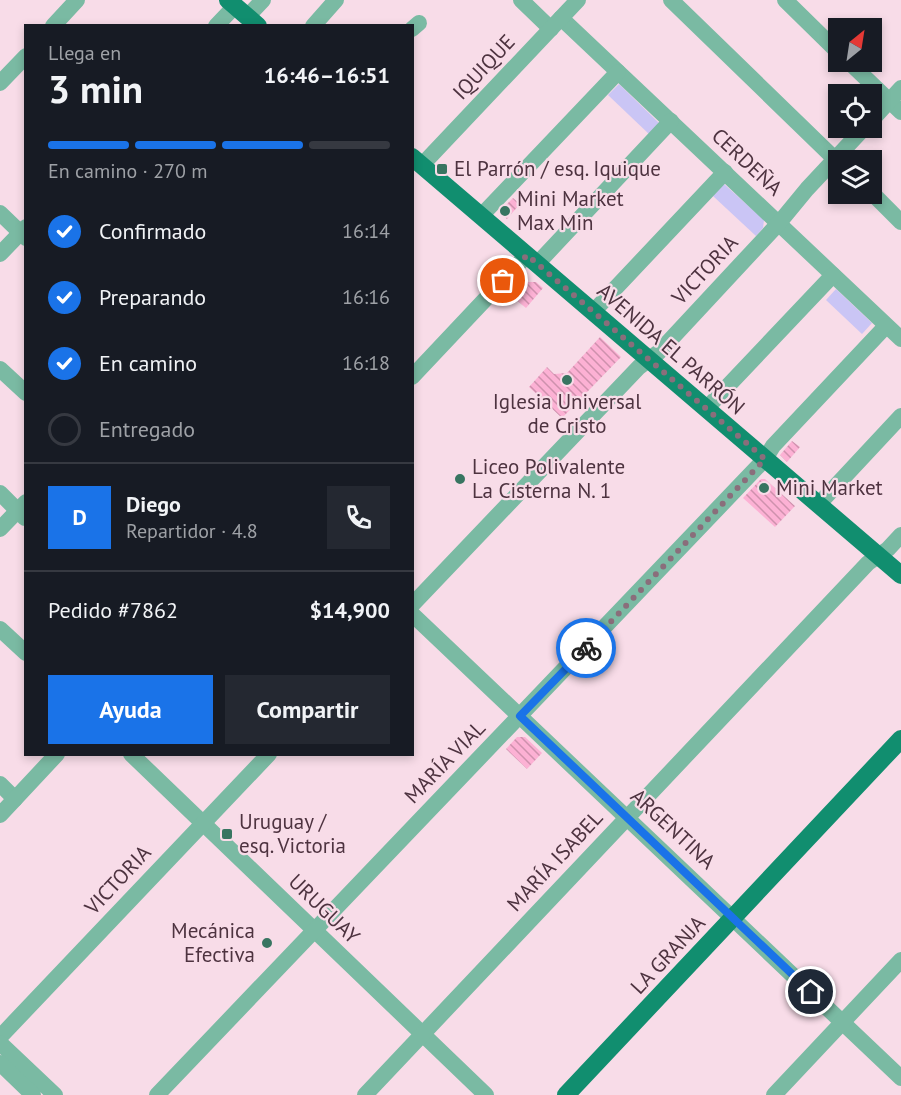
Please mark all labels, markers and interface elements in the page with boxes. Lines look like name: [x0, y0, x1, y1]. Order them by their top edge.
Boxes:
north arrow: [828, 18, 882, 72]
map controls: [828, 18, 882, 204]
street label: IQUIQUE: [447, 28, 521, 105]
text: Llega en: [48, 40, 121, 66]
text: 16:46–16:51: [264, 61, 390, 89]
text: 3 min: [48, 63, 143, 114]
button: locate: [828, 84, 882, 138]
street label: CERDEÑA: [706, 122, 789, 202]
button: layers: [828, 150, 882, 204]
place label: El Parrón / esq. Iquique: [454, 155, 661, 182]
text: En camino · 270 m: [48, 158, 208, 184]
marker: El Parrón / esq. Iquique: [435, 162, 449, 176]
place label: Mini Market Max Min: [517, 185, 624, 236]
marker: Mini Market Max Min: [498, 204, 512, 218]
icon: check: [48, 215, 81, 248]
text: Confirmado: [99, 217, 206, 245]
text: 16:14: [342, 218, 390, 244]
street label: VICTORIA: [665, 229, 744, 311]
pin: [477, 255, 528, 306]
icon: bag: [486, 264, 519, 297]
street label: AVENIDA EL PARRÓN: [592, 277, 751, 420]
icon: check: [48, 281, 81, 314]
text: Preparando: [99, 283, 206, 311]
text: 16:16: [342, 284, 390, 310]
icon: check: [48, 347, 81, 380]
text: En camino: [99, 349, 197, 377]
text: 16:18: [342, 350, 390, 376]
marker: Iglesia Universal de Cristo: [560, 373, 574, 387]
place label: Iglesia Universal de Cristo: [493, 388, 641, 439]
text: Entregado: [99, 415, 195, 443]
place label: Liceo Polivalente La Cisterna N. 1: [472, 453, 625, 504]
marker: Liceo Polivalente La Cisterna N. 1: [453, 472, 467, 486]
place label: Mini Market: [776, 474, 883, 501]
marker: Mini Market: [757, 481, 771, 495]
button: phone: [327, 486, 390, 549]
text: Diego: [126, 490, 181, 518]
text: D: [72, 503, 87, 531]
text: Repartidor · 4.8: [126, 518, 258, 544]
text: Pedido #7862: [48, 596, 178, 624]
text: $14,900: [310, 596, 390, 624]
courier: [556, 618, 616, 678]
icon: bike: [570, 632, 603, 665]
button: Ayuda: [48, 675, 213, 744]
button: Compartir: [225, 675, 390, 744]
street label: MARÍA VIAL: [398, 714, 491, 809]
street label: ARGENTINA: [625, 783, 722, 875]
street label: MARÍA ISABEL: [501, 804, 608, 917]
place label: Uruguay / esq. Victoria: [239, 808, 346, 859]
marker: Uruguay / esq. Victoria: [220, 827, 234, 841]
street label: VICTORIA: [78, 839, 157, 921]
street label: URUGUAY: [283, 868, 366, 949]
street label: LA GRANJA: [624, 909, 711, 1000]
place label: Mecánica Efectiva: [171, 917, 255, 968]
marker: Mecánica Efectiva: [260, 936, 274, 950]
pin: [785, 966, 836, 1017]
icon: home: [794, 975, 827, 1008]

